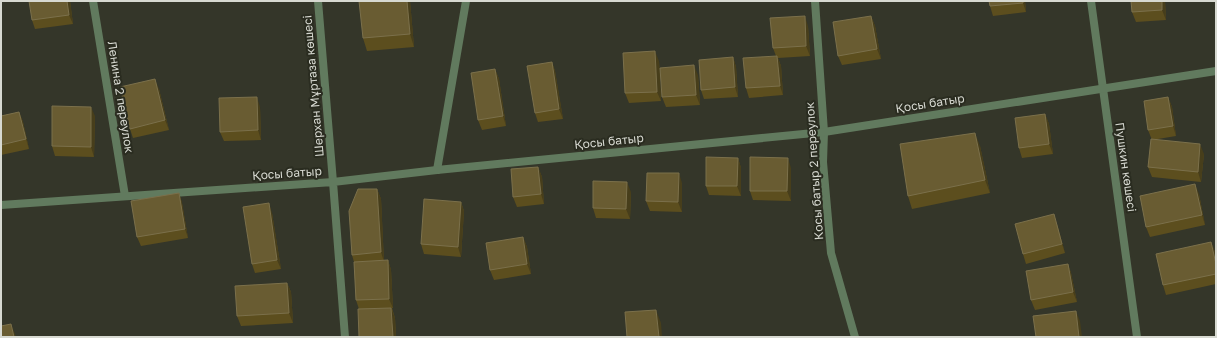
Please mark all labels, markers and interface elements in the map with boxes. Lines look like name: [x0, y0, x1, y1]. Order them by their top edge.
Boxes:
street label: Шерхан Мұртаза көшесі: [299, 15, 327, 157]
street label: Ленина 2 переулок: [105, 40, 137, 154]
street label: Қосы батыр: [894, 90, 966, 116]
street label: Косы батыр 2 переулок: [802, 101, 826, 241]
street label: Пушкин көшесі: [1112, 121, 1140, 213]
street label: Қосы батыр: [574, 130, 644, 152]
street label: Қосы батыр: [252, 163, 322, 183]

